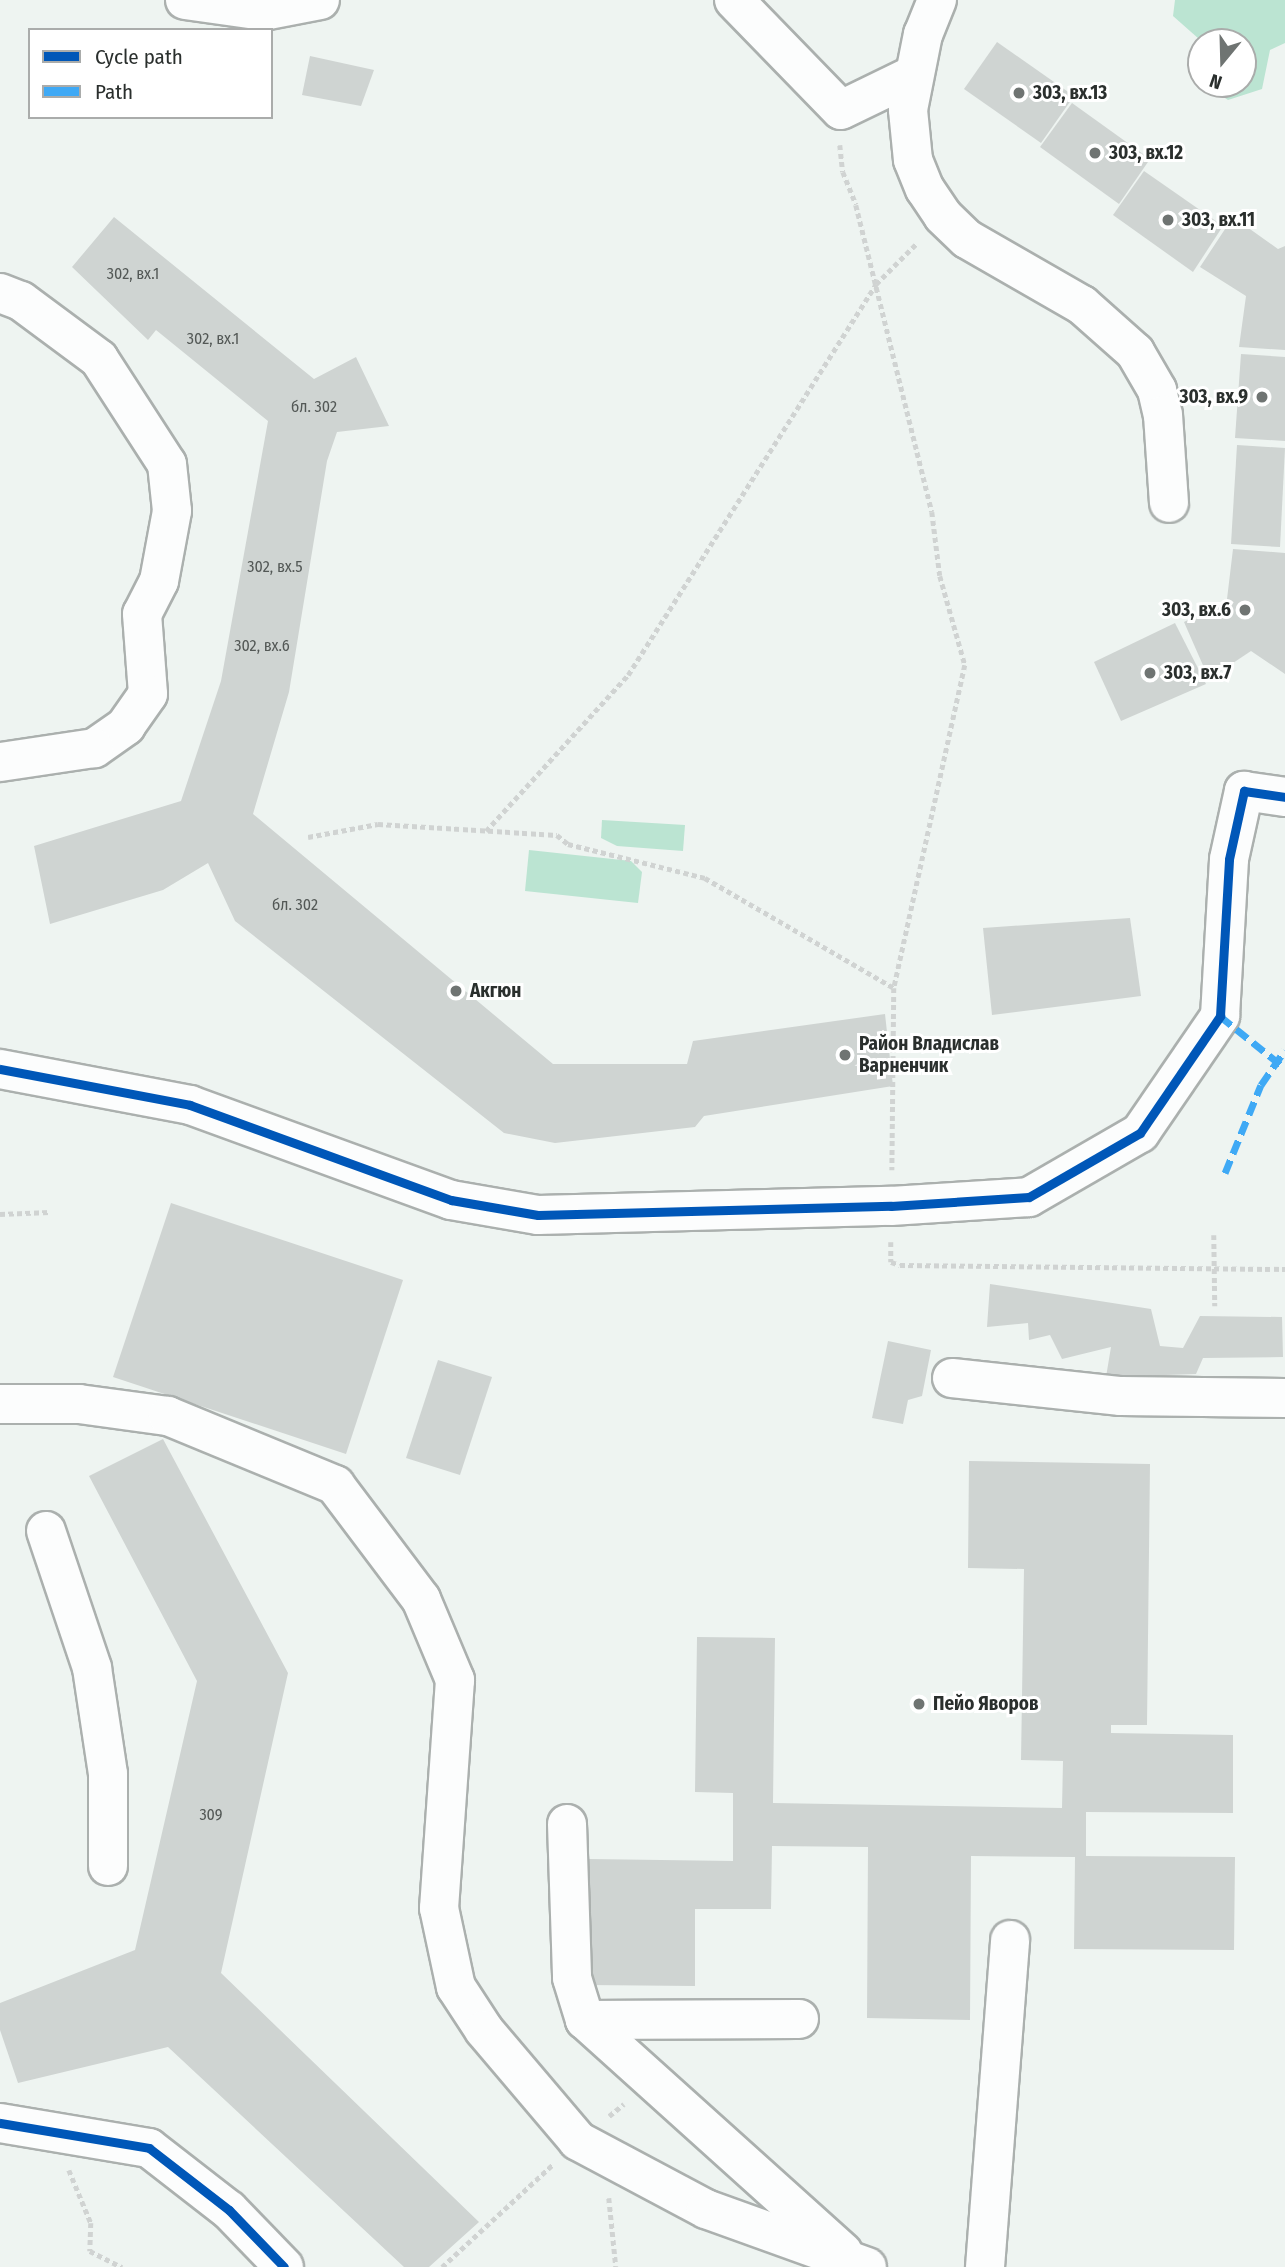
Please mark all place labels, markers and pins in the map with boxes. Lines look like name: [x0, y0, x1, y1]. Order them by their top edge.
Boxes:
place label: 303, вх.13: [1033, 82, 1107, 104]
marker: 303, вх.13: [1011, 85, 1027, 101]
place label: 303, вх.12: [1109, 142, 1183, 164]
marker: 303, вх.12: [1087, 145, 1103, 161]
place label: 303, вх.11: [1182, 209, 1255, 231]
marker: 303, вх.11: [1160, 212, 1176, 228]
place label: 303, вх.9: [1179, 386, 1248, 408]
marker: 303, вх.9: [1254, 389, 1270, 405]
place label: 303, вх.6: [1162, 599, 1231, 621]
marker: 303, вх.6: [1237, 602, 1253, 618]
place label: 303, вх.7: [1164, 662, 1231, 684]
marker: 303, вх.7: [1142, 665, 1158, 681]
place label: Акгюн: [470, 980, 521, 1002]
marker: Акгюн: [448, 983, 464, 999]
place label: Район Владислав Варненчик: [859, 1033, 999, 1077]
marker: Район Владислав Варненчик: [837, 1047, 853, 1063]
place label: Пейо Яворов: [933, 1693, 1039, 1715]
marker: Пейо Яворов: [911, 1696, 927, 1712]

